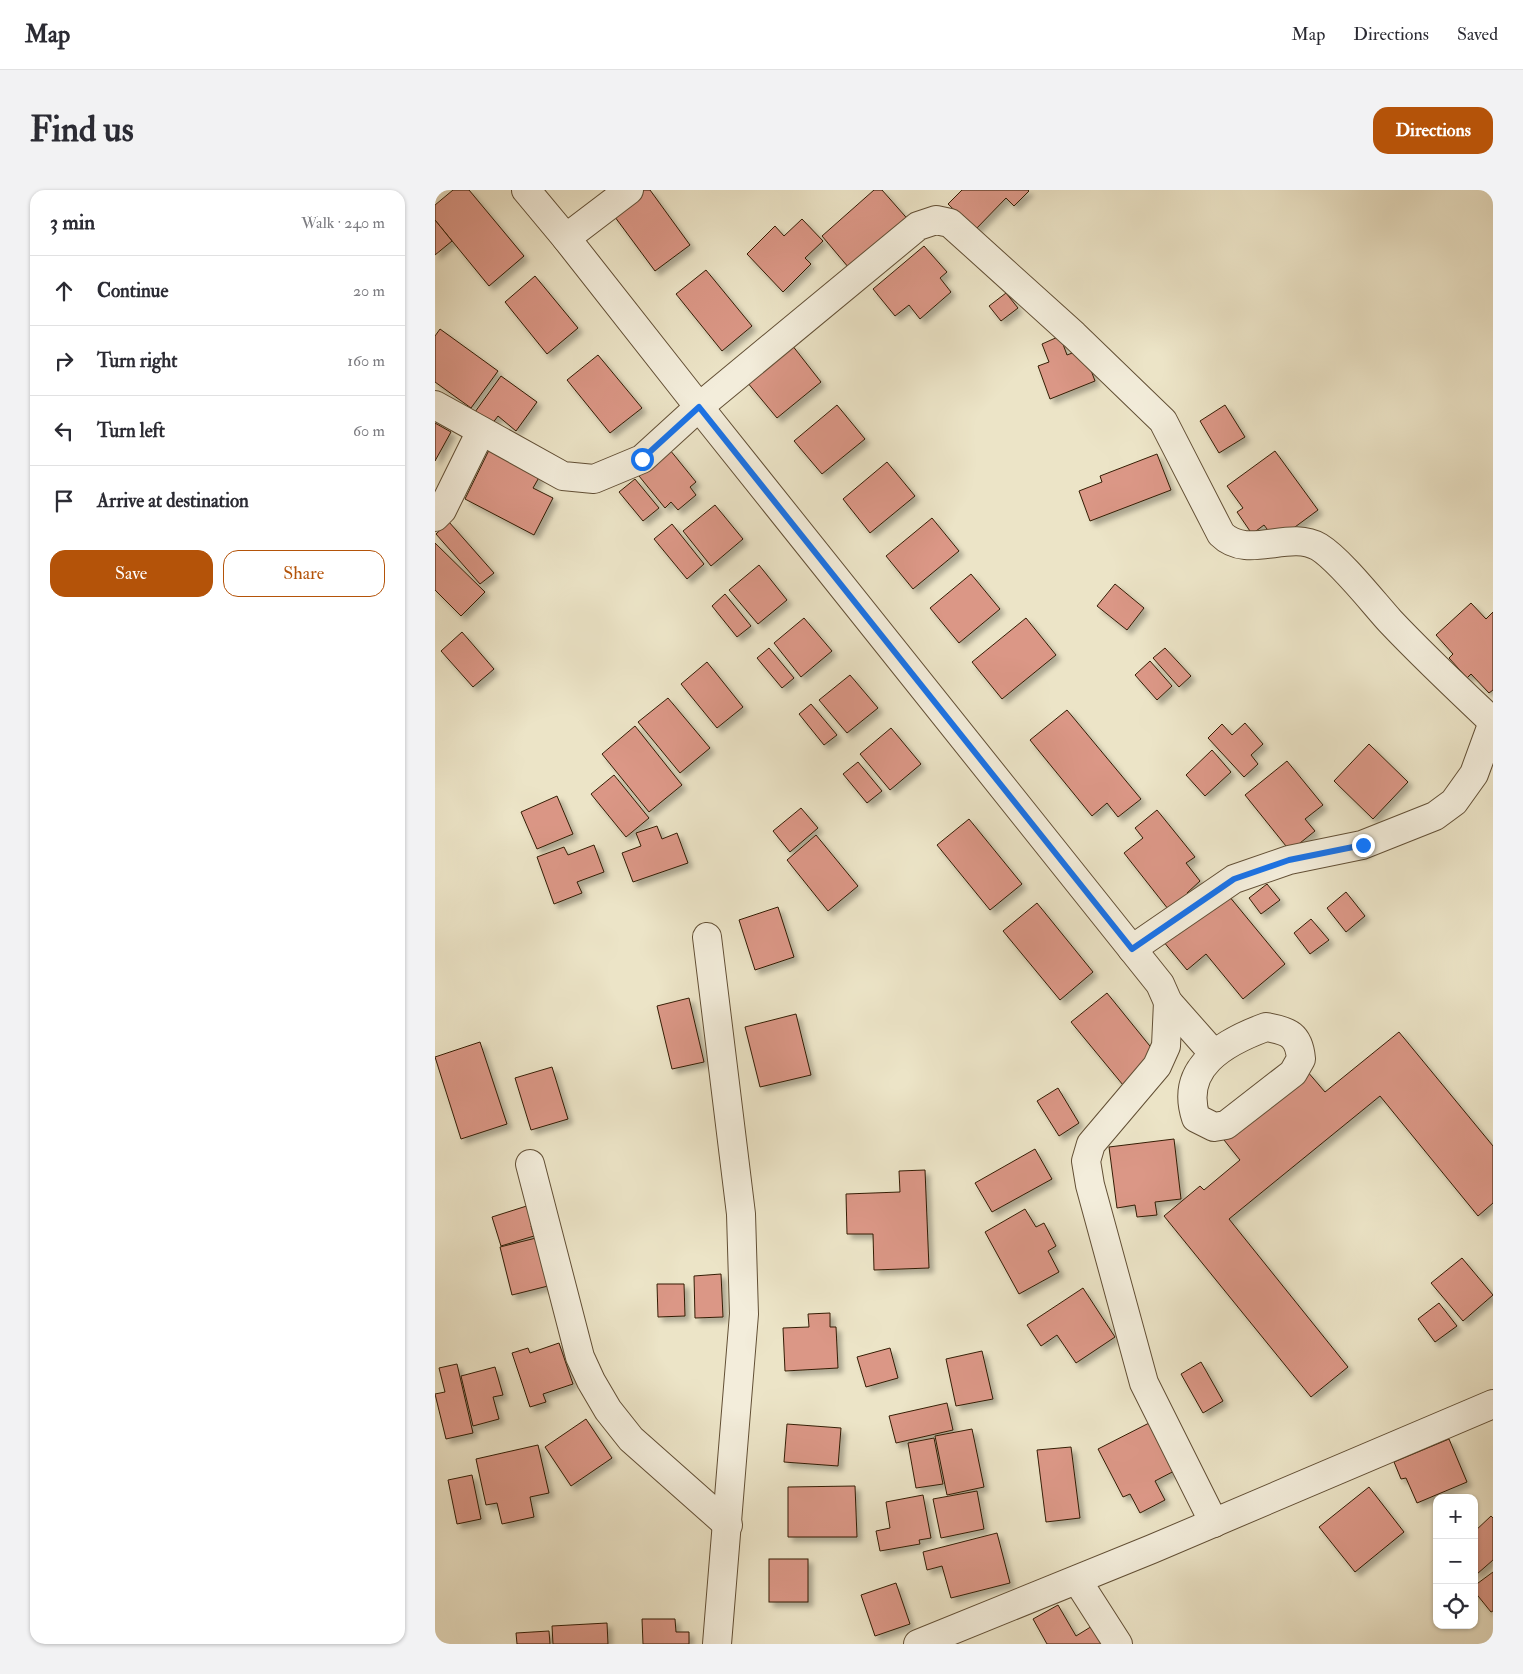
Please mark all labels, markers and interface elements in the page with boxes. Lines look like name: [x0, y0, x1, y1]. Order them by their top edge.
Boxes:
text: Map: [25, 19, 70, 50]
text: Map: [1292, 23, 1325, 46]
text: Directions: [1353, 23, 1429, 46]
text: Saved: [1457, 23, 1498, 46]
button: Directions: [1373, 107, 1493, 154]
text: Find us: [30, 108, 134, 152]
text: 3 min: [50, 209, 95, 236]
text: Walk · 240 m: [301, 213, 385, 233]
icon: ahead: [50, 277, 78, 305]
text: Continue: [97, 279, 168, 303]
text: 20 m: [353, 281, 385, 301]
icon: right: [50, 347, 78, 375]
text: Turn right: [97, 349, 177, 373]
text: 160 m: [347, 351, 385, 371]
icon: left: [50, 417, 78, 445]
text: Turn left: [97, 419, 165, 443]
text: 60 m: [353, 421, 385, 441]
route start: [631, 448, 654, 471]
icon: arrive: [50, 487, 78, 515]
text: Arrive at destination: [97, 489, 249, 513]
button: Save: [50, 550, 213, 597]
button: Share: [223, 550, 385, 597]
route end: [1352, 834, 1375, 857]
map controls: [1433, 1494, 1478, 1629]
button: +: [1433, 1494, 1478, 1539]
button: −: [1433, 1539, 1478, 1584]
button: locate: [1433, 1584, 1478, 1629]

